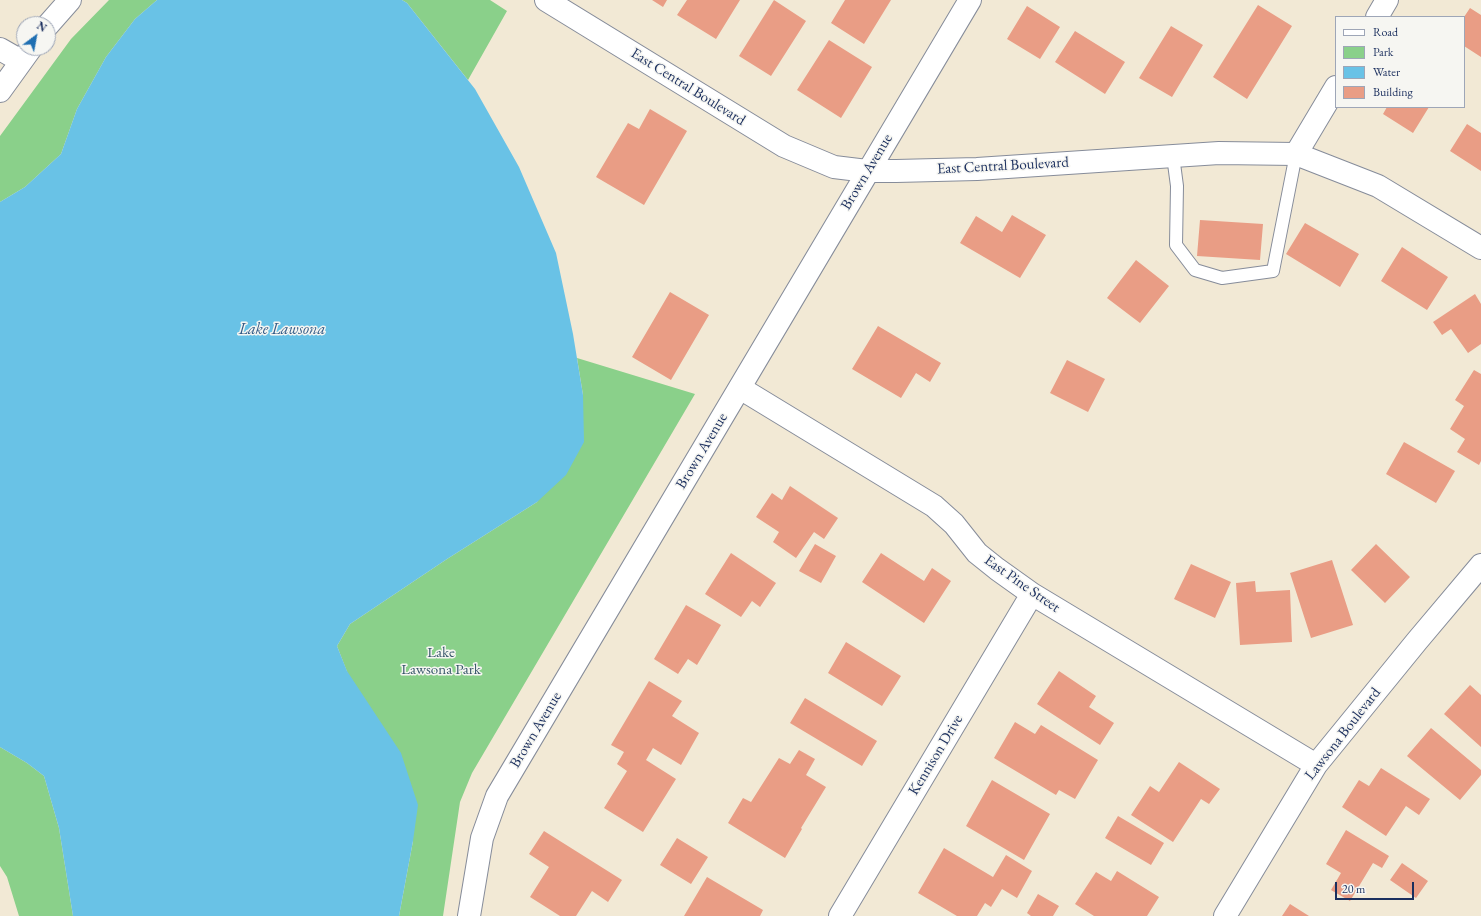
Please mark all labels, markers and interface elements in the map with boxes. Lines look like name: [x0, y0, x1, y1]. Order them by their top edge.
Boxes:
north arrow: [16, 16, 56, 56]
legend: [1335, 16, 1465, 108]
text: N: [34, 18, 49, 35]
text: Road: [1373, 24, 1398, 40]
street label: East Central Boulevard: [627, 44, 749, 130]
text: Park: [1373, 44, 1393, 60]
text: Water: [1373, 64, 1400, 80]
text: Building: [1373, 84, 1413, 100]
street label: Brown Avenue: [837, 131, 897, 213]
street label: East Central Boulevard: [937, 154, 1069, 178]
water label: Lake Lawsona: [239, 320, 325, 340]
street label: Brown Avenue: [672, 410, 732, 492]
street label: East Pine Street: [981, 551, 1063, 617]
park label: Lake Lawsona Park: [401, 644, 481, 679]
street label: Lawsona Boulevard: [1301, 684, 1385, 784]
street label: Brown Avenue: [506, 689, 566, 771]
street label: Kennison Drive: [905, 711, 967, 799]
scale bar: [1337, 874, 1416, 900]
text: 20 m: [1342, 881, 1365, 897]

